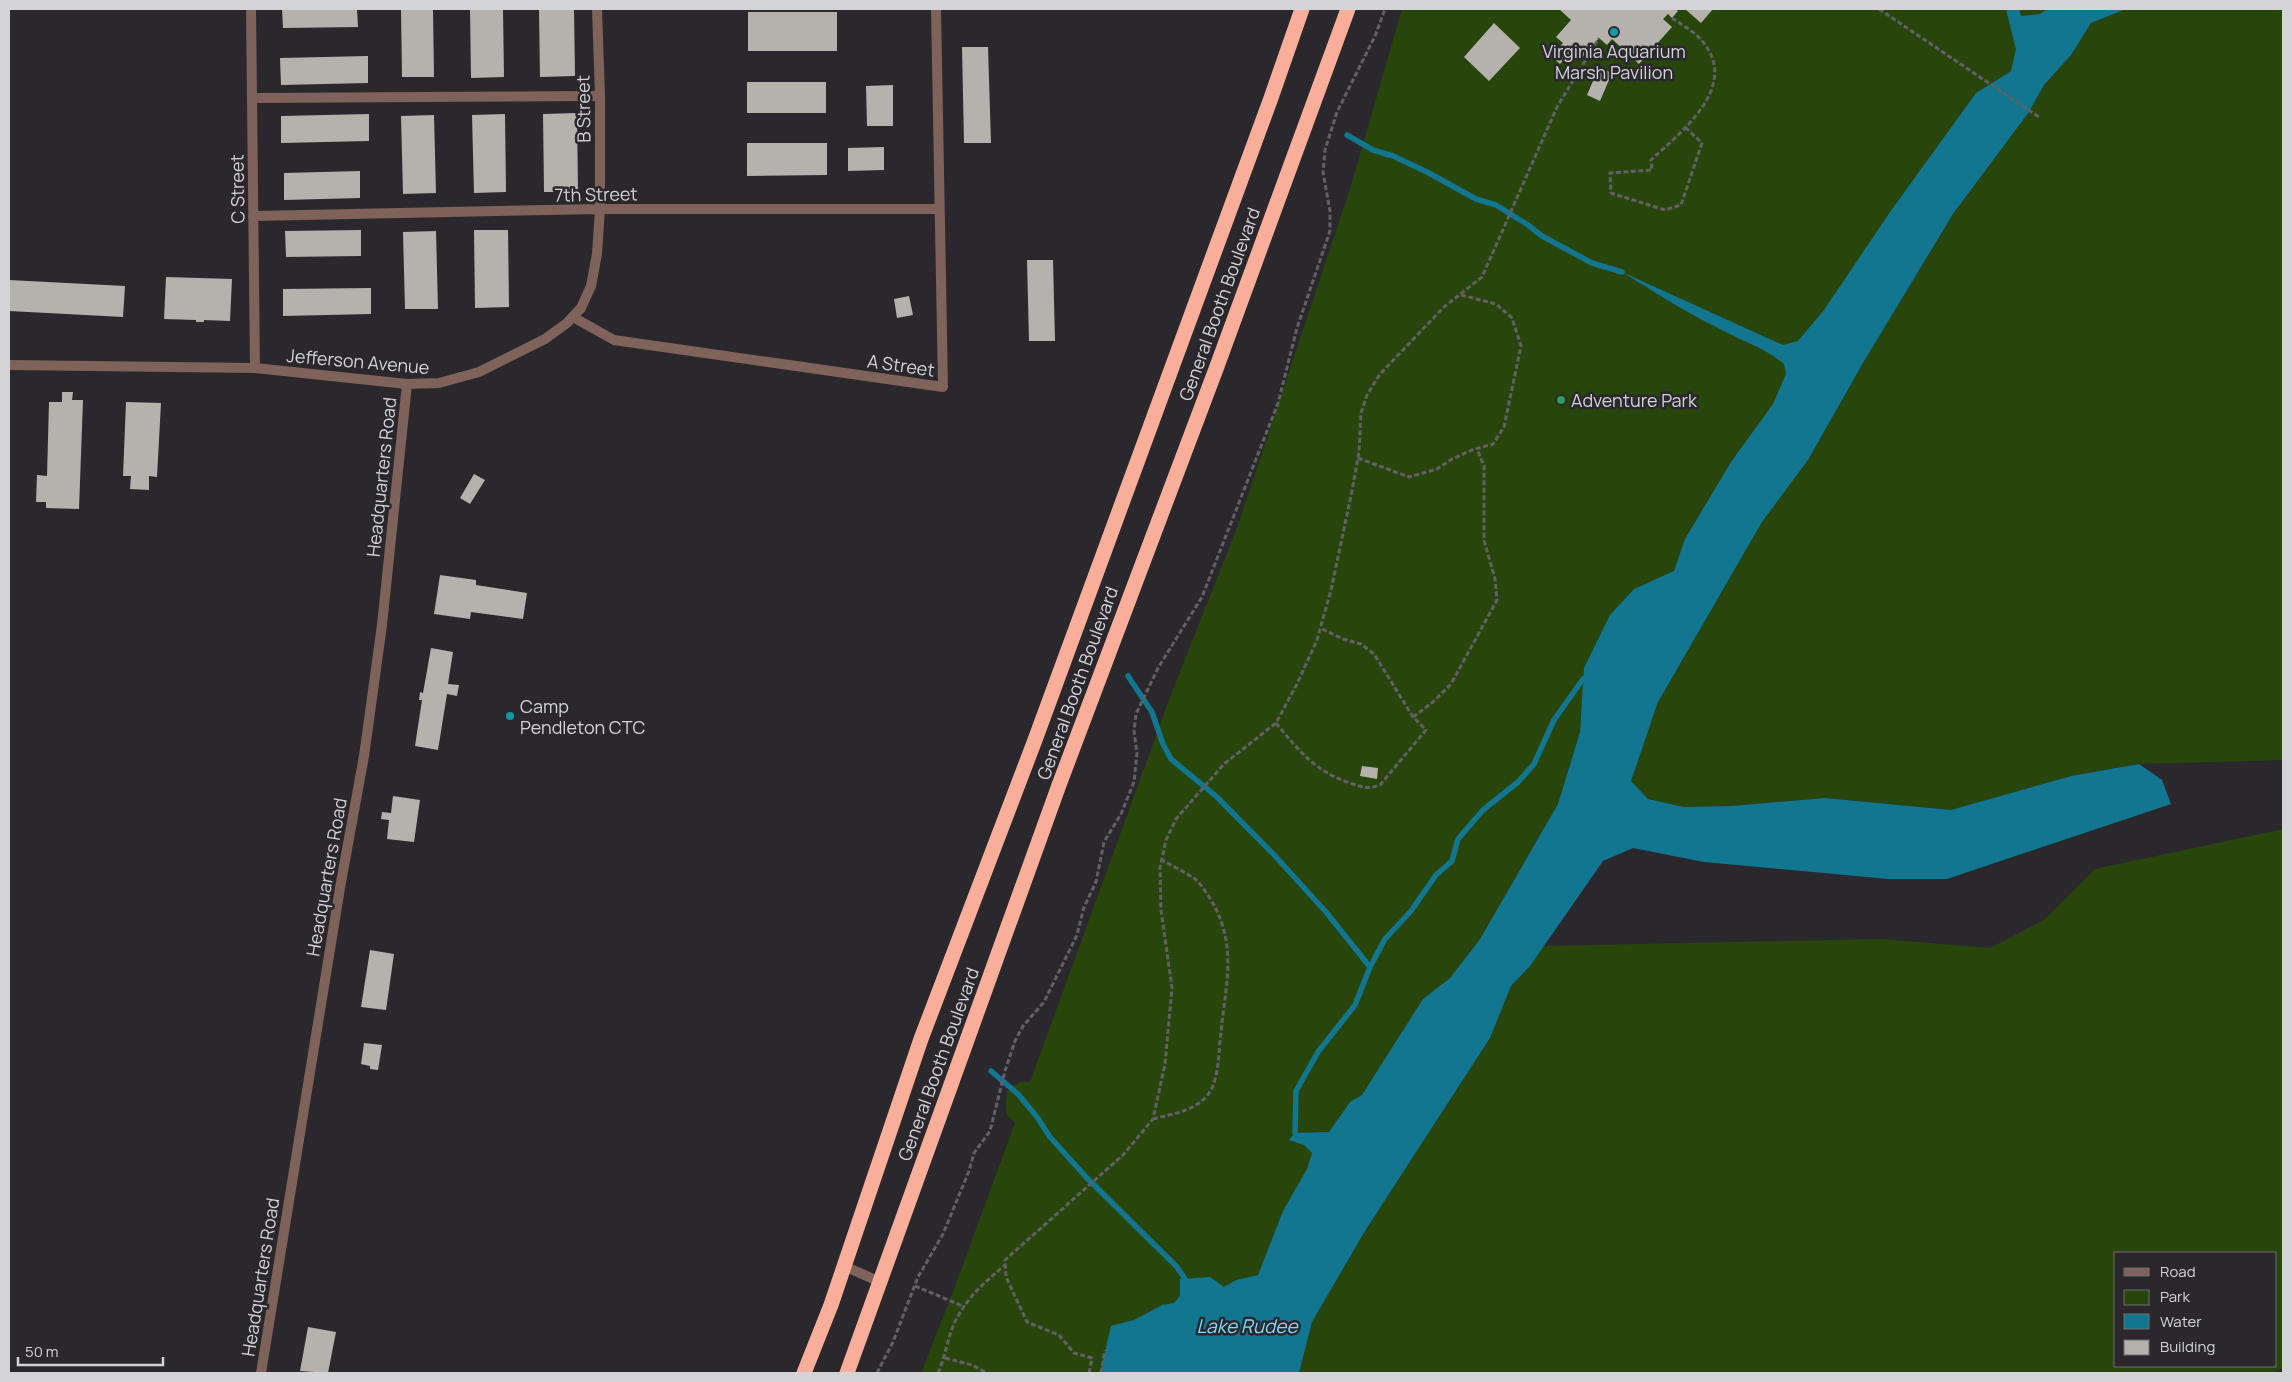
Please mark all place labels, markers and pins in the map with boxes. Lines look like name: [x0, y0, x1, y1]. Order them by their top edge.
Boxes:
marker: Virginia Aquarium Marsh Pavilion: [1608, 26, 1620, 38]
place label: Virginia Aquarium Marsh Pavilion: [1542, 39, 1686, 84]
place label: Adventure Park: [1571, 388, 1698, 412]
marker: Adventure Park: [1555, 394, 1567, 406]
place label: Camp Pendleton CTC: [520, 694, 645, 739]
marker: Camp Pendleton CTC: [504, 710, 516, 722]

